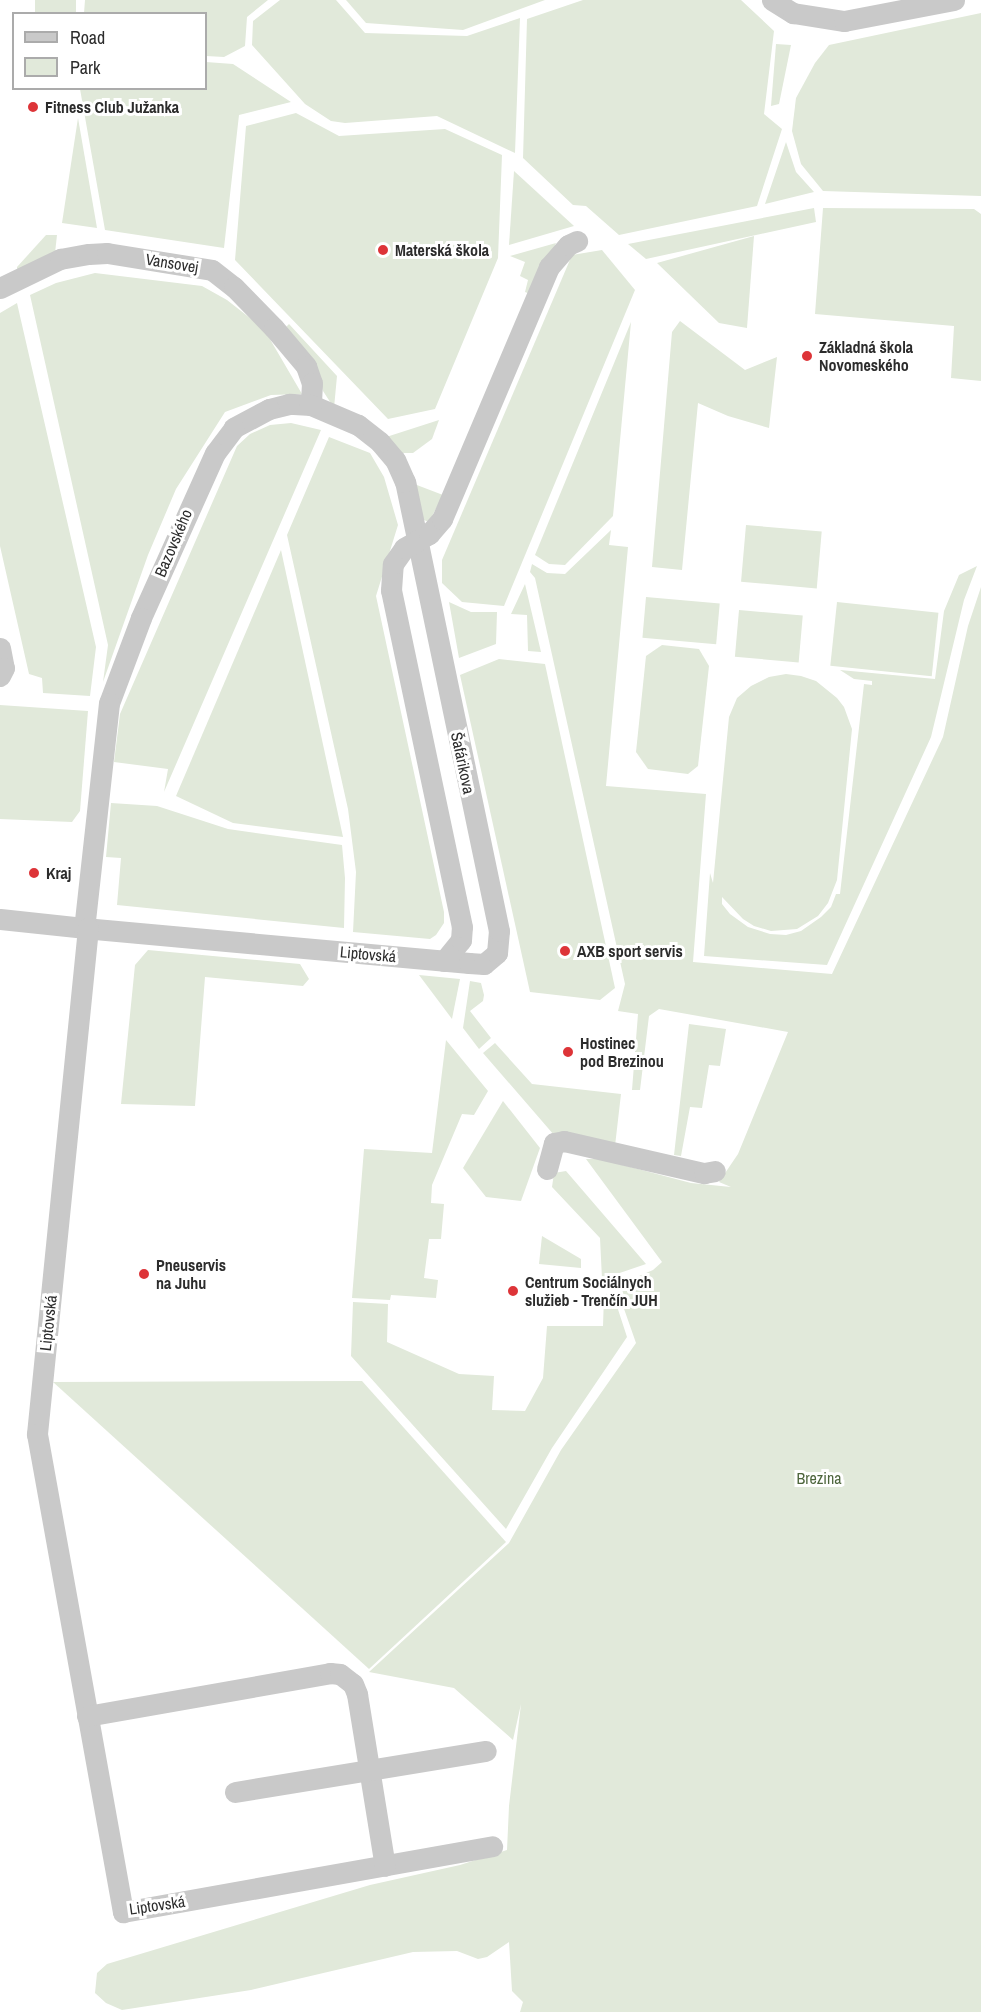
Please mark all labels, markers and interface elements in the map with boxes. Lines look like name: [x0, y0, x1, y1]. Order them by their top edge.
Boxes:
legend: [12, 12, 207, 90]
text: Road: [70, 25, 105, 50]
text: Park: [70, 55, 100, 80]
place label: Fitness Club Južanka: [45, 97, 179, 117]
marker: Fitness Club Južanka: [26, 100, 40, 114]
place label: Materská škola: [395, 240, 489, 260]
marker: Materská škola: [376, 243, 390, 257]
street label: Vansovej: [144, 249, 200, 277]
place label: Základná škola Novomeského: [819, 337, 913, 375]
marker: Základná škola Novomeského: [800, 349, 814, 363]
street label: Bazovského: [150, 506, 196, 580]
street label: Šafárikova: [447, 730, 479, 796]
place label: Kraj: [46, 863, 72, 883]
marker: Kraj: [27, 866, 41, 880]
place label: AXB sport servis: [577, 941, 683, 961]
street label: Liptovská: [339, 942, 397, 966]
marker: AXB sport servis: [558, 944, 572, 958]
place label: Hostinec pod Brezinou: [580, 1033, 664, 1071]
marker: Hostinec pod Brezinou: [561, 1045, 575, 1059]
place label: Pneuservis na Juhu: [156, 1255, 226, 1293]
marker: Pneuservis na Juhu: [137, 1267, 151, 1281]
place label: Centrum Sociálnych služieb - Trenčín JUH: [525, 1272, 658, 1310]
marker: Centrum Sociálnych služieb - Trenčín JUH: [506, 1284, 520, 1298]
street label: Liptovská: [36, 1294, 60, 1352]
park label: Brezina: [796, 1468, 842, 1488]
street label: Liptovská: [128, 1892, 186, 1918]

